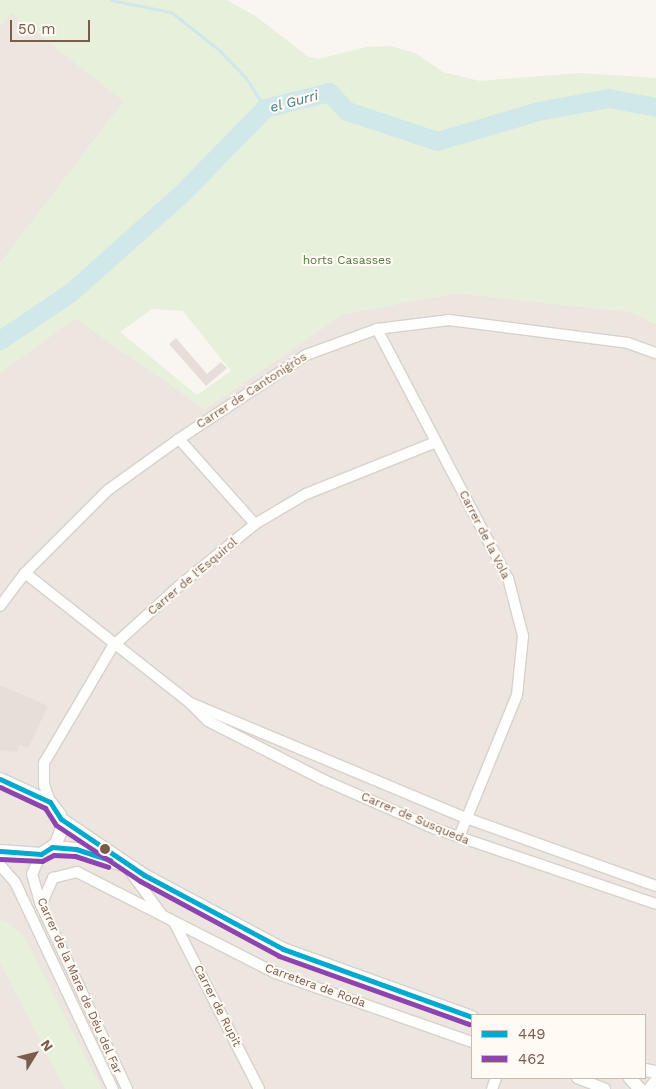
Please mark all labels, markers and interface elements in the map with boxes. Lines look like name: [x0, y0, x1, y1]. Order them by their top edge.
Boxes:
scale bar: [12, 10, 92, 42]
text: 50 m: [18, 20, 55, 38]
water label: el Gurri: [268, 86, 320, 116]
park label: horts Casasses: [303, 254, 391, 268]
street label: Carrer de Cantonigròs: [194, 350, 310, 432]
street label: Carrer de la Vola: [455, 488, 513, 582]
street label: Carrer de l'Esquirol: [145, 535, 241, 619]
street label: Carrer de Susqueda: [359, 790, 471, 848]
unlabelled marker: [100, 844, 110, 854]
street label: Carrer de la Mare de Déu del Far: [33, 895, 125, 1077]
street label: Carretera de Roda: [262, 961, 368, 1011]
street label: Carrer de Rupit: [190, 963, 244, 1049]
legend: [471, 1014, 646, 1079]
text: 449: [518, 1025, 546, 1043]
north arrow: [10, 1029, 60, 1079]
text: N: [38, 1036, 57, 1054]
text: 462: [518, 1050, 545, 1068]

